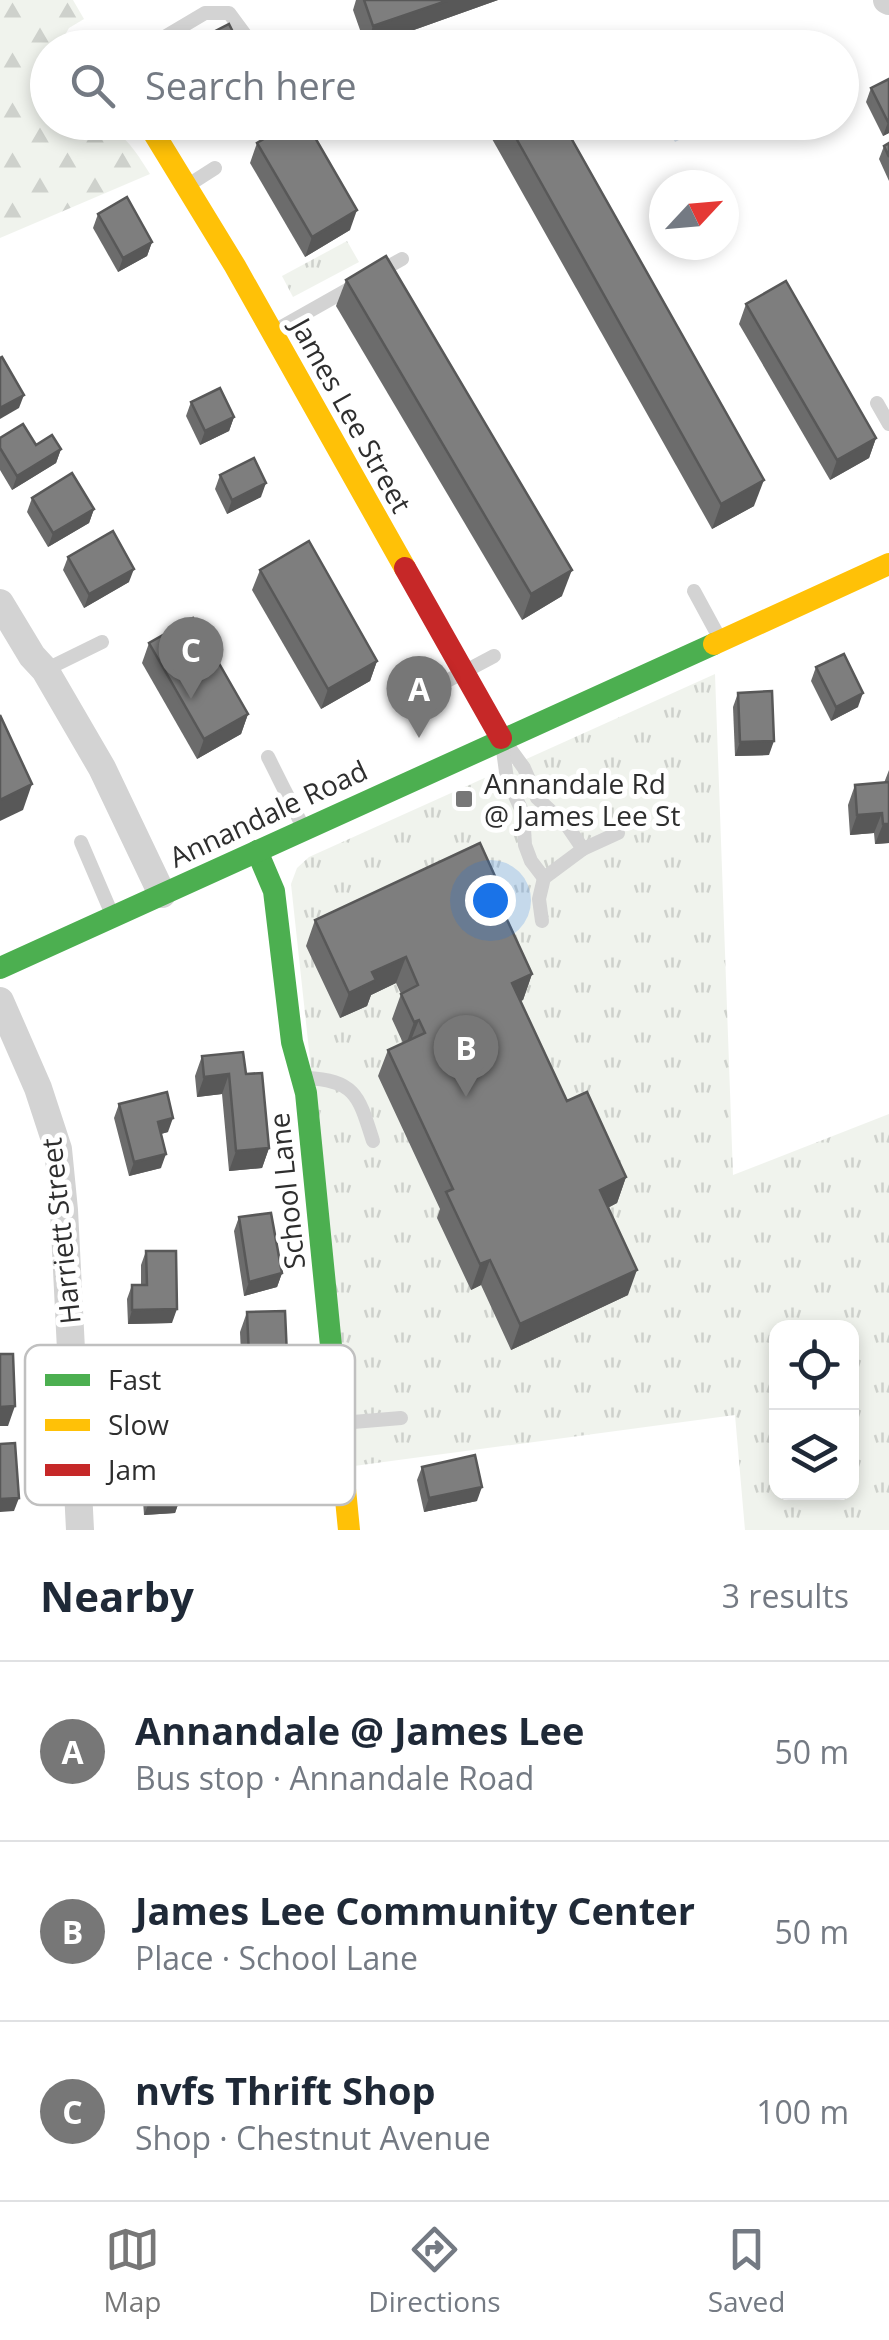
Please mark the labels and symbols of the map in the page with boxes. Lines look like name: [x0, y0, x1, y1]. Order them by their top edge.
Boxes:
north arrow: [649, 170, 739, 260]
street label: James Lee Street: [281, 308, 421, 519]
pin: C: [158, 616, 224, 699]
pin: A: [386, 656, 452, 738]
street label: Annandale Road: [163, 750, 373, 876]
place label: Annandale Rd @ James Lee St: [484, 764, 680, 834]
marker: Annandale Rd @ James Lee St: [453, 788, 475, 810]
your location: [465, 875, 516, 926]
pin: B: [434, 1014, 498, 1097]
street label: School Lane: [259, 1111, 313, 1271]
street label: Harriett Street: [31, 1136, 89, 1326]
legend: [25, 1345, 355, 1505]
text: Fast: [108, 1360, 161, 1398]
text: Slow: [108, 1405, 169, 1443]
text: Jam: [105, 1450, 157, 1488]

